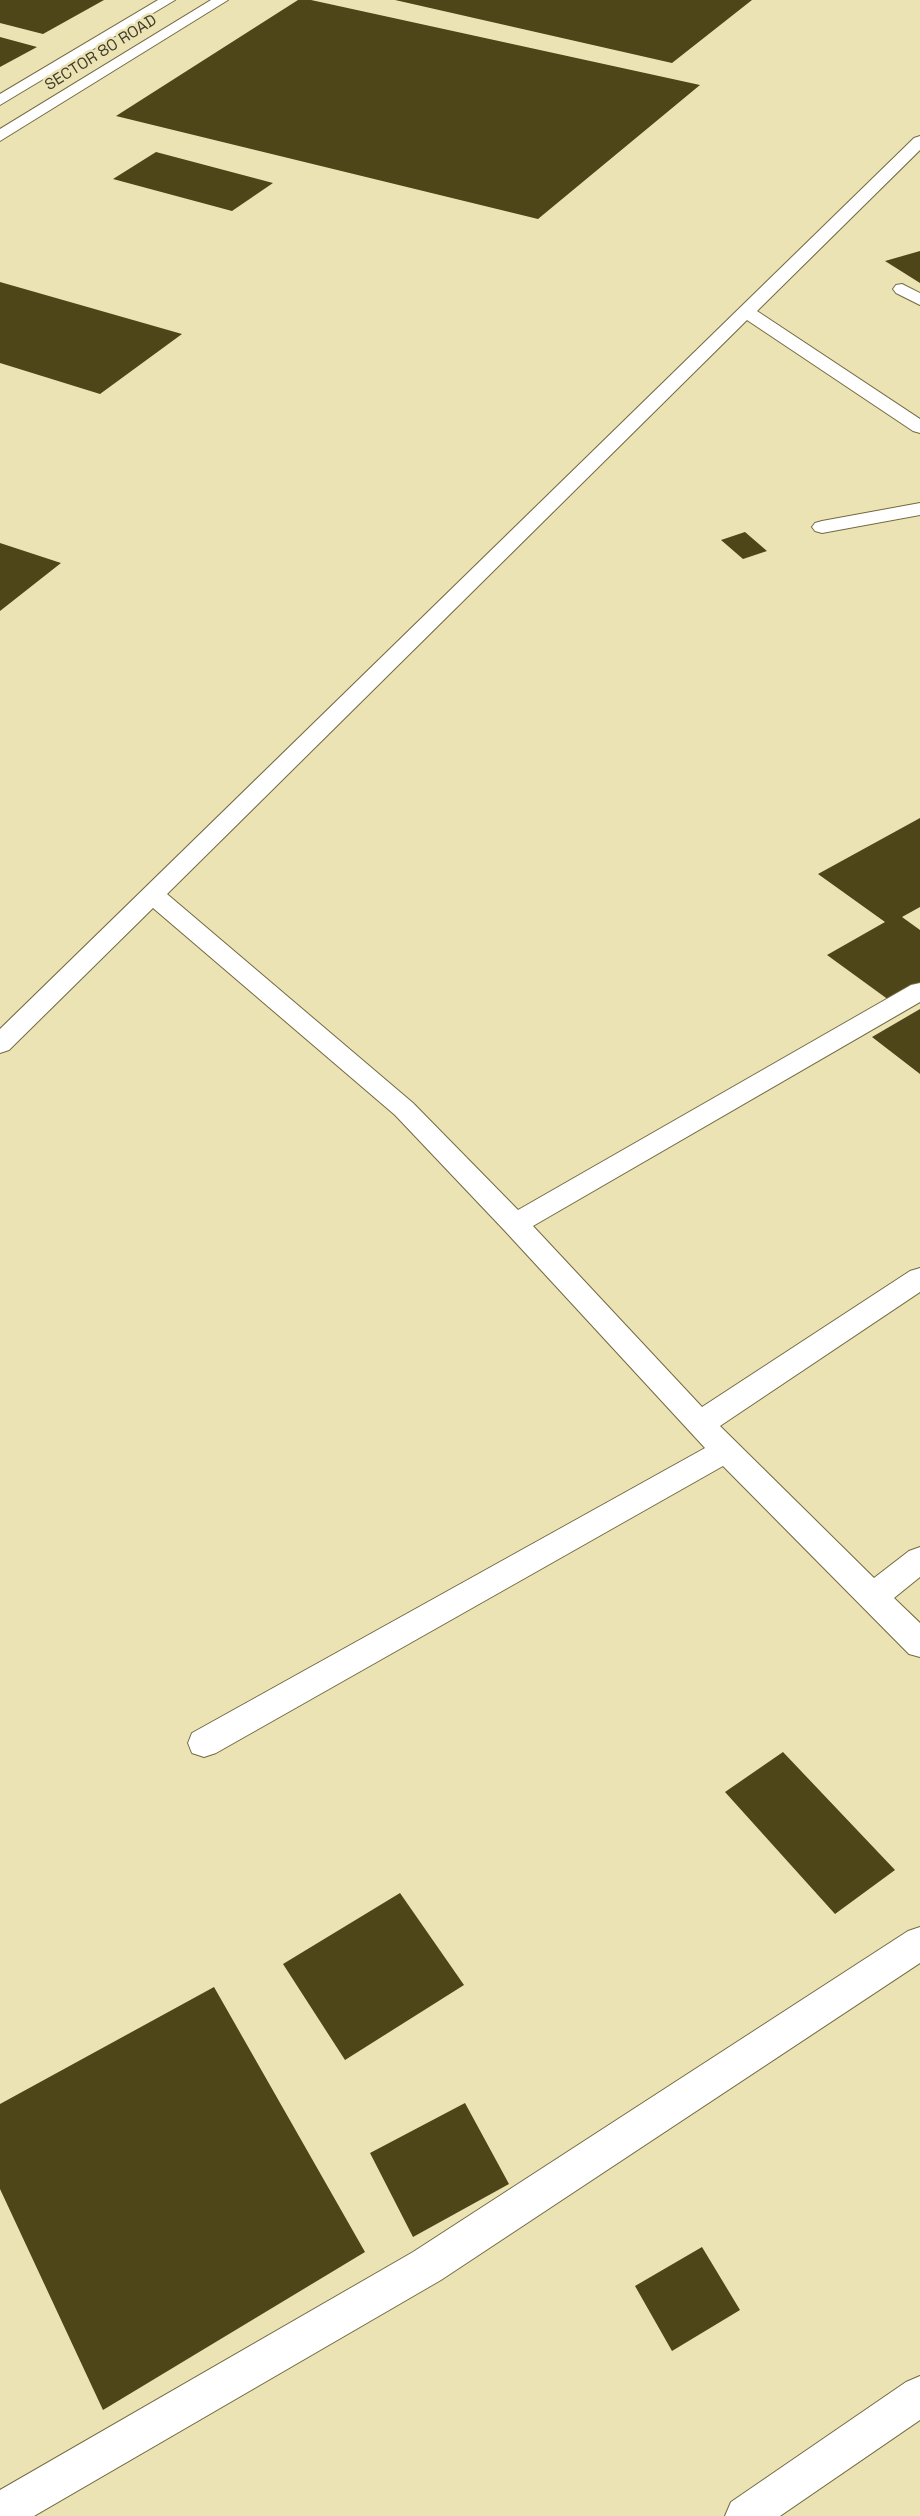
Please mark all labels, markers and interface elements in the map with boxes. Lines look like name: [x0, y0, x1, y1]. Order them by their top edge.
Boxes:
street label: SECTOR 80 ROAD: [42, 11, 160, 95]

